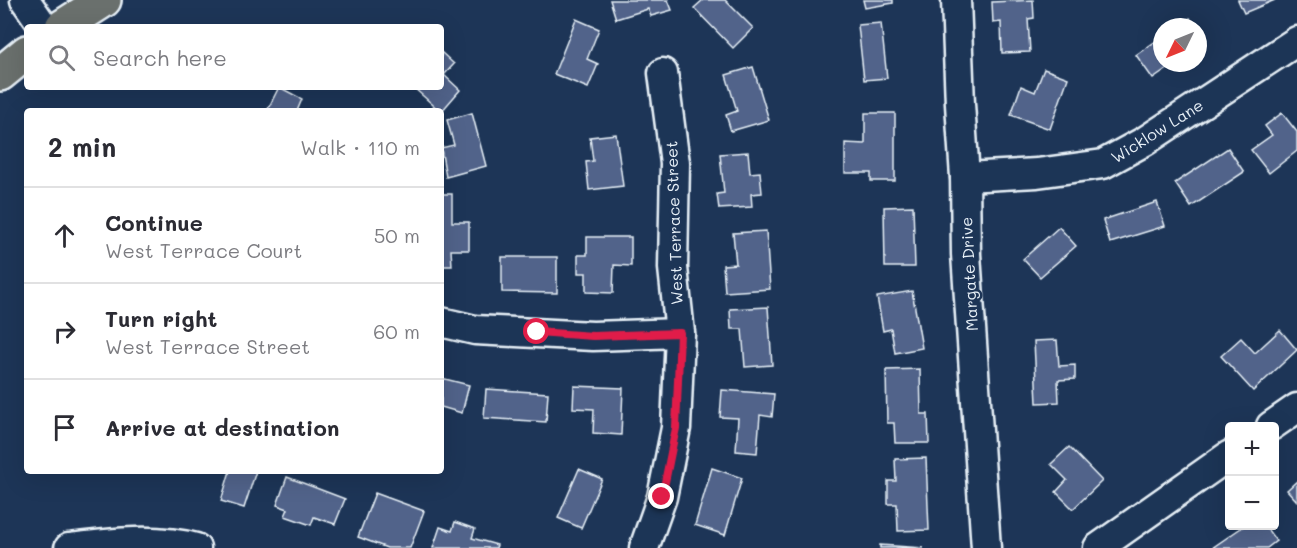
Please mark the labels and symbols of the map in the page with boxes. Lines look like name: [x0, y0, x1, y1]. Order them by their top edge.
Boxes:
north arrow: [1153, 18, 1207, 72]
street label: Wicklow Lane: [1107, 94, 1207, 167]
street label: West Terrace Street: [660, 141, 687, 305]
street label: Margate Drive: [955, 216, 982, 332]
route start: [523, 318, 549, 344]
route end: [648, 483, 674, 509]

